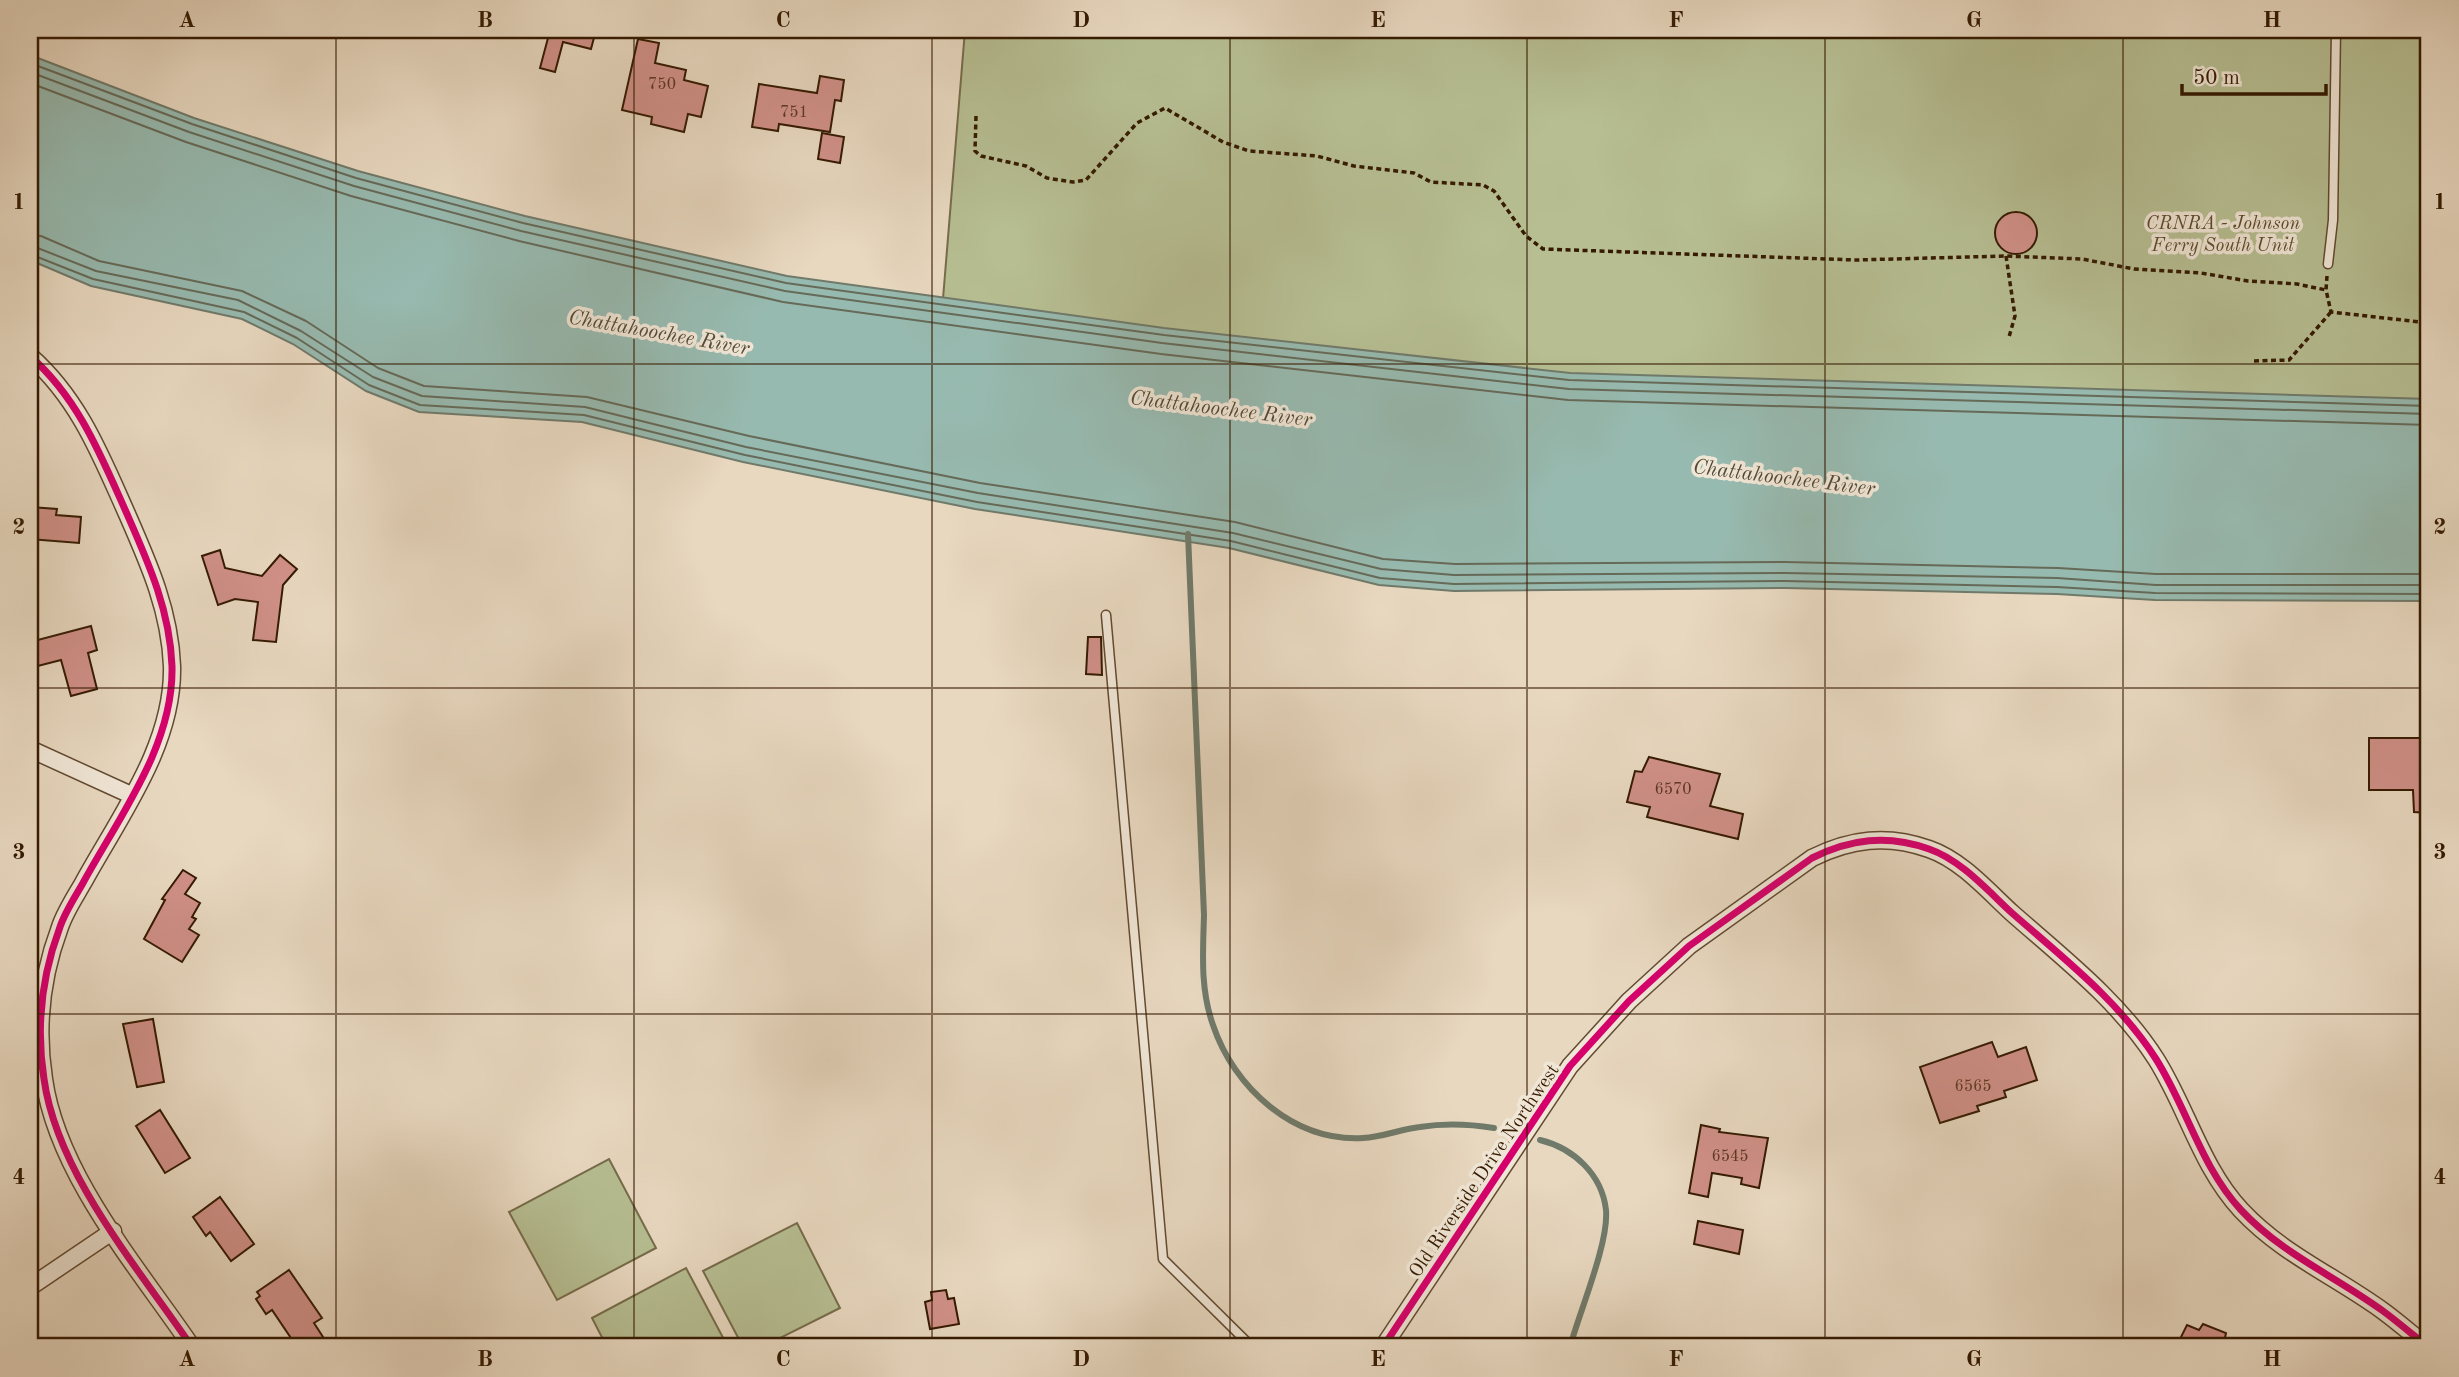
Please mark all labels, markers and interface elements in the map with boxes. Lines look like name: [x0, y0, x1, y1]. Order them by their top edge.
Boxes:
text: A: [178, 9, 196, 32]
text: B: [477, 9, 493, 32]
text: C: [775, 9, 791, 32]
text: D: [1072, 9, 1090, 32]
text: E: [1370, 9, 1386, 32]
text: F: [1668, 9, 1684, 32]
text: G: [1966, 9, 1982, 32]
text: H: [2263, 9, 2281, 32]
scale bar: [2182, 52, 2326, 96]
text: 50 m: [2193, 68, 2240, 89]
house number: 750: [648, 77, 676, 93]
house number: 751: [780, 105, 808, 121]
text: 1: [12, 191, 26, 214]
text: 1: [2433, 191, 2447, 214]
park label: CRNRA - Johnson Ferry South Unit: [2146, 215, 2300, 256]
water label: Chattahoochee River: [567, 307, 752, 360]
water label: Chattahoochee River: [1129, 388, 1314, 431]
water label: Chattahoochee River: [1692, 457, 1877, 500]
text: 2: [12, 516, 26, 539]
text: 2: [2433, 516, 2447, 539]
house number: 6570: [1654, 782, 1692, 798]
text: 3: [12, 841, 26, 864]
text: 3: [2433, 841, 2447, 864]
street label: Old Riverside Drive Northwest: [1407, 1061, 1564, 1281]
house number: 6565: [1954, 1079, 1992, 1095]
house number: 6545: [1711, 1149, 1749, 1165]
text: 4: [12, 1166, 26, 1189]
text: 4: [2433, 1166, 2447, 1189]
text: A: [178, 1348, 196, 1371]
text: B: [477, 1348, 493, 1371]
text: C: [775, 1348, 791, 1371]
text: D: [1072, 1348, 1090, 1371]
text: E: [1370, 1348, 1386, 1371]
text: F: [1668, 1348, 1684, 1371]
text: G: [1966, 1348, 1982, 1371]
text: H: [2263, 1348, 2281, 1371]

